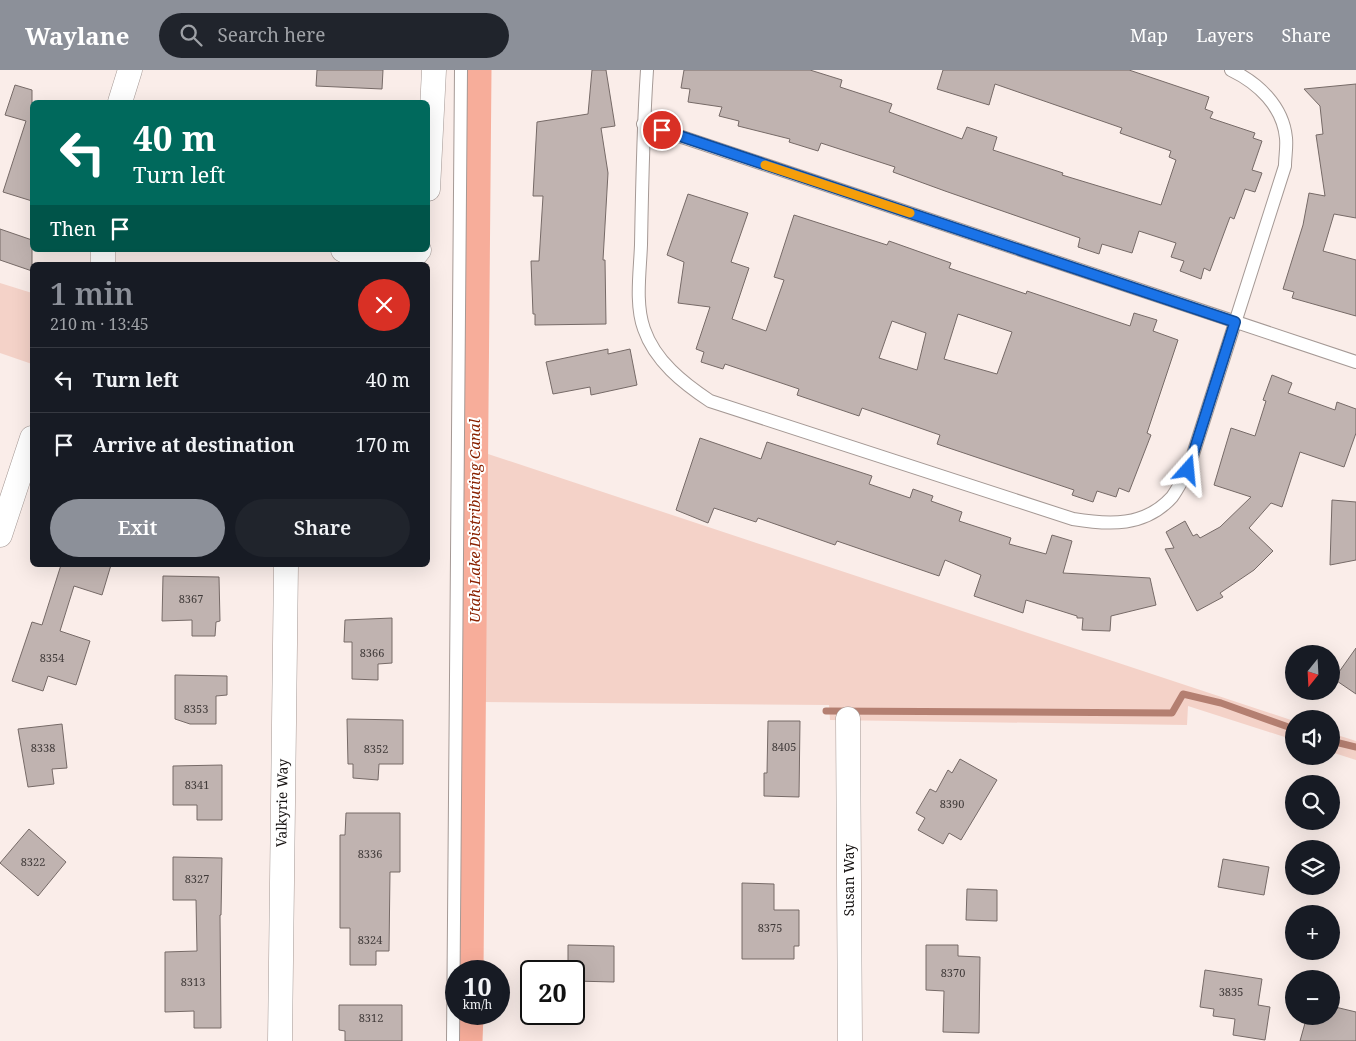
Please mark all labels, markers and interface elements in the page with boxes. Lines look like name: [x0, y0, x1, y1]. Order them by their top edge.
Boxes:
search box: [159, 13, 509, 58]
text: Waylane: [25, 19, 129, 52]
icon: search: [177, 21, 205, 49]
text: Search here: [217, 22, 325, 48]
text: Map: [1130, 23, 1168, 47]
text: Layers: [1196, 23, 1254, 47]
text: Share: [1282, 23, 1331, 47]
pin: [641, 109, 683, 151]
text: 40 m: [133, 114, 216, 161]
icon: arrive: [648, 116, 676, 144]
icon: left: [50, 120, 115, 185]
text: Turn left: [133, 159, 225, 189]
icon: arrive: [106, 215, 134, 243]
text: Then: [50, 216, 96, 242]
text: 1 min: [50, 273, 134, 314]
button: close: [358, 279, 410, 331]
text: 210 m · 13:45: [50, 313, 149, 335]
icon: left: [50, 366, 78, 394]
text: Turn left: [93, 367, 179, 393]
text: 40 m: [366, 367, 410, 393]
water label: Utah Lake Distributing Canal: [464, 418, 484, 623]
icon: arrive: [50, 431, 78, 459]
text: Arrive at destination: [93, 432, 295, 458]
text: 170 m: [355, 432, 410, 458]
position arrow: [1161, 443, 1213, 495]
button: Exit: [50, 499, 225, 557]
button: Share: [235, 499, 410, 557]
house number: 8367: [179, 591, 203, 606]
house number: 8366: [360, 645, 384, 660]
north arrow: [1285, 645, 1340, 700]
map controls: [1285, 645, 1340, 1025]
house number: 8354: [40, 650, 64, 665]
house number: 8353: [184, 701, 208, 716]
button: sound: [1285, 710, 1340, 765]
house number: 8405: [772, 739, 796, 754]
house number: 8338: [31, 740, 55, 755]
house number: 8352: [364, 741, 388, 756]
street label: Valkyrie Way: [271, 759, 292, 847]
button: search: [1285, 775, 1340, 830]
house number: 8341: [185, 777, 209, 792]
house number: 8390: [940, 796, 964, 811]
button: layers: [1285, 840, 1340, 895]
street label: Susan Way: [839, 844, 858, 916]
house number: 8336: [358, 846, 382, 861]
house number: 8322: [21, 854, 45, 869]
house number: 8327: [185, 871, 209, 886]
button: +: [1285, 905, 1340, 960]
house number: 8375: [758, 920, 782, 935]
house number: 8324: [358, 932, 382, 947]
speed limit sign: 20: [520, 960, 585, 1025]
house number: 8370: [941, 965, 965, 980]
text: 10: [463, 969, 492, 1003]
button: −: [1285, 970, 1340, 1025]
house number: 8313: [181, 974, 205, 989]
house number: 3835: [1219, 984, 1243, 999]
text: km/h: [463, 996, 492, 1013]
house number: 8312: [359, 1010, 383, 1025]

